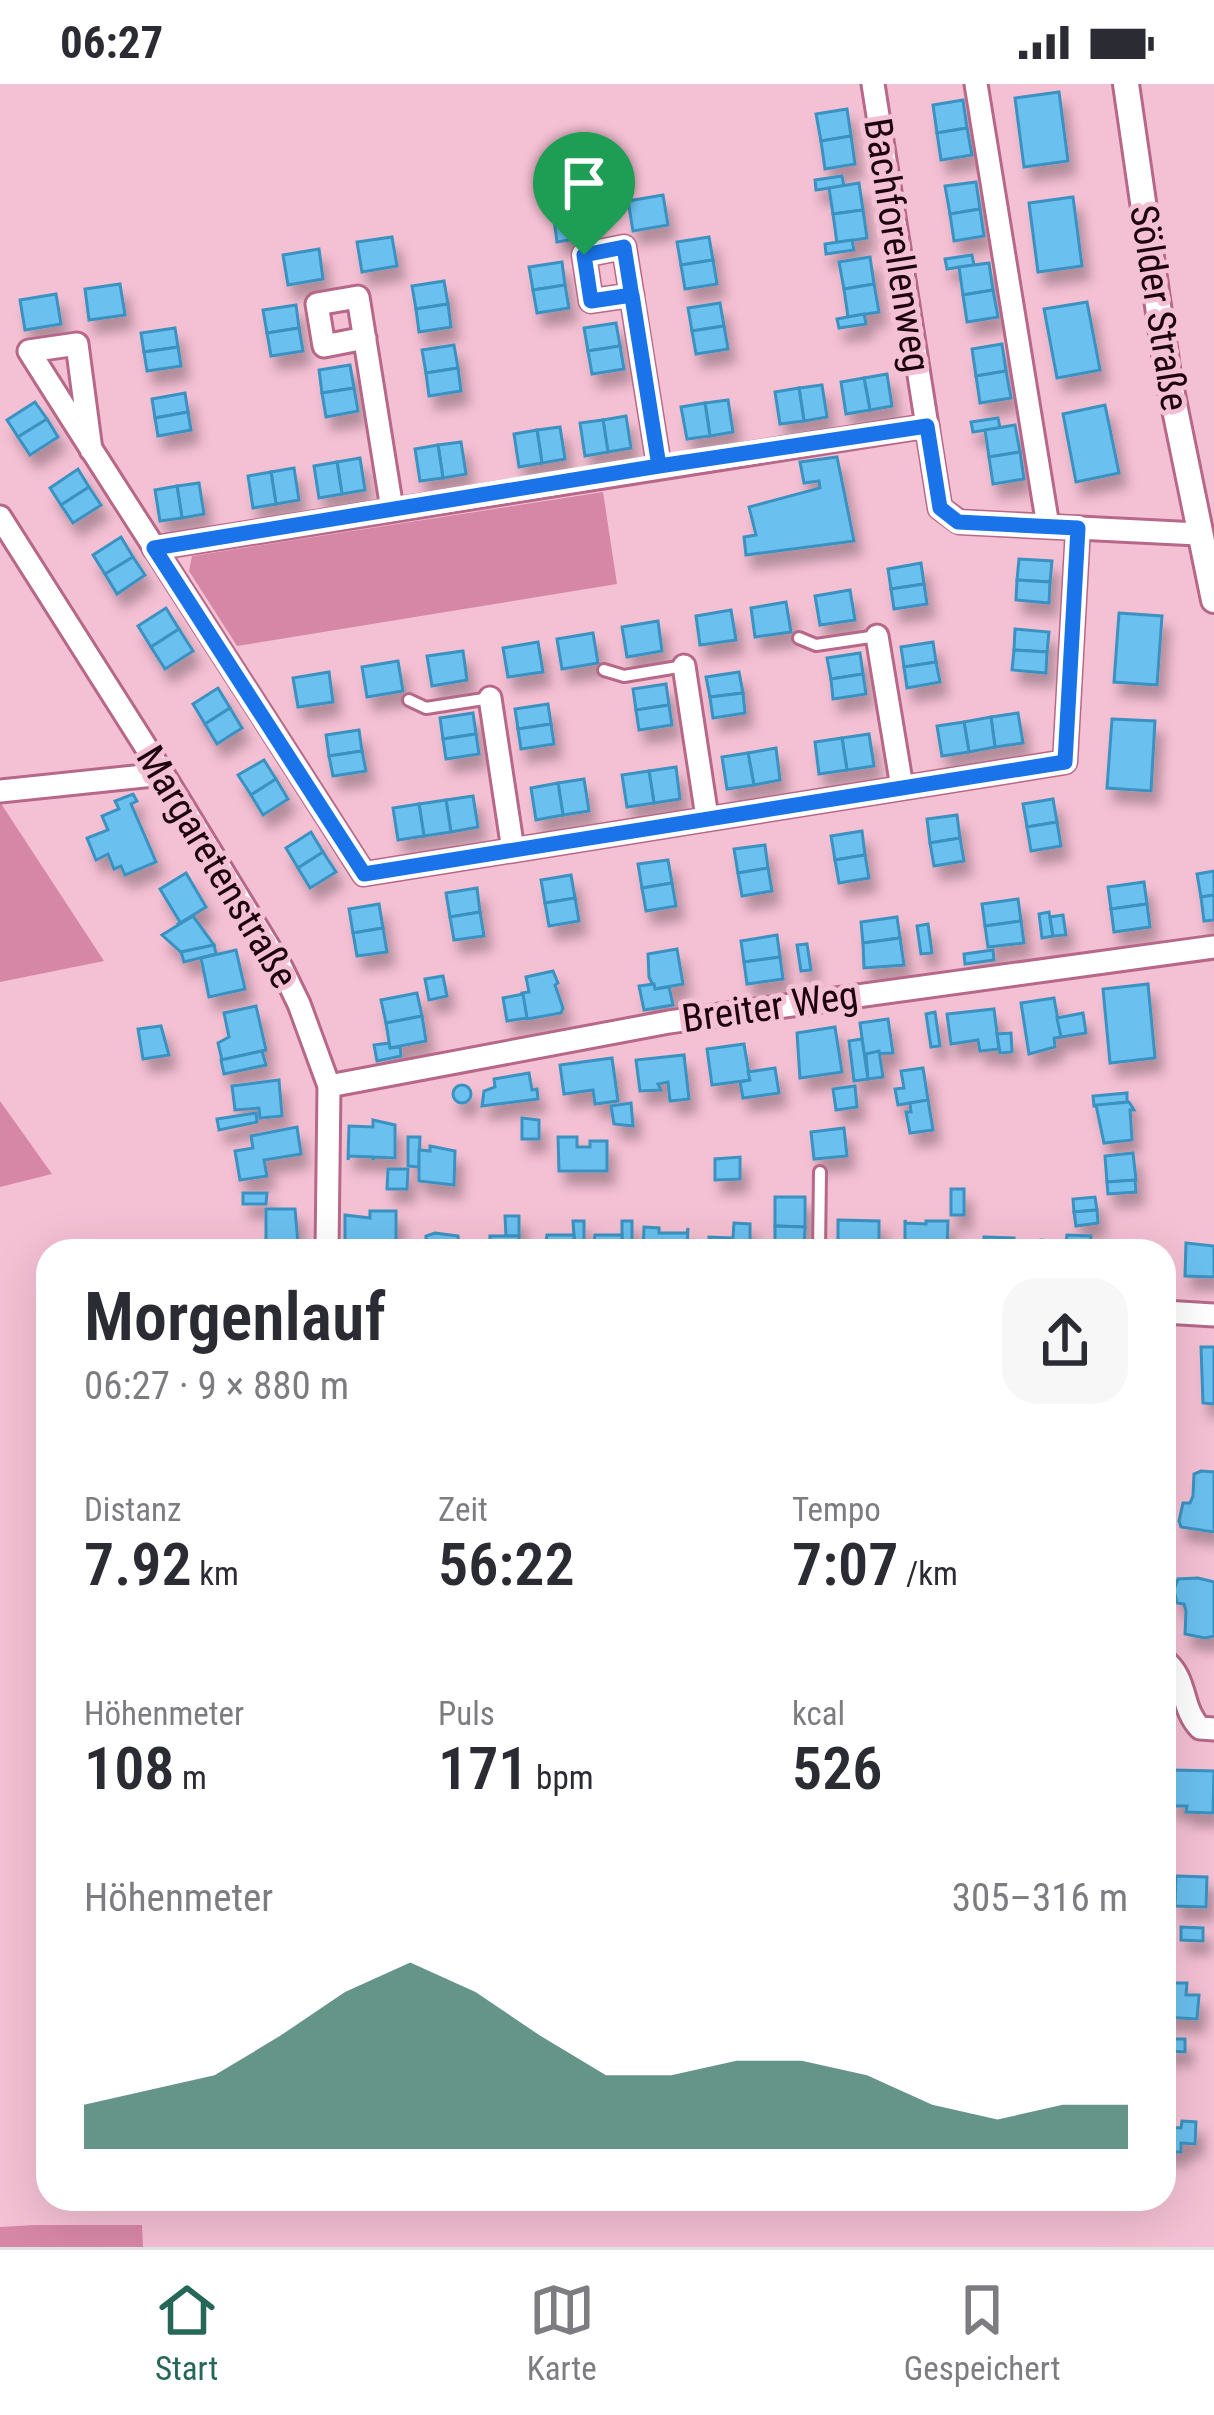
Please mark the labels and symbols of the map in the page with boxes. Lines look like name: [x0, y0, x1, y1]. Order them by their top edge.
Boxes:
street label: Bachforellenweg: [854, 115, 940, 375]
pin: [533, 132, 635, 255]
street label: Sölder Straße: [1120, 202, 1198, 414]
street label: Margaretenstraße: [127, 738, 307, 996]
street label: Breiter Weg: [679, 972, 861, 1042]

